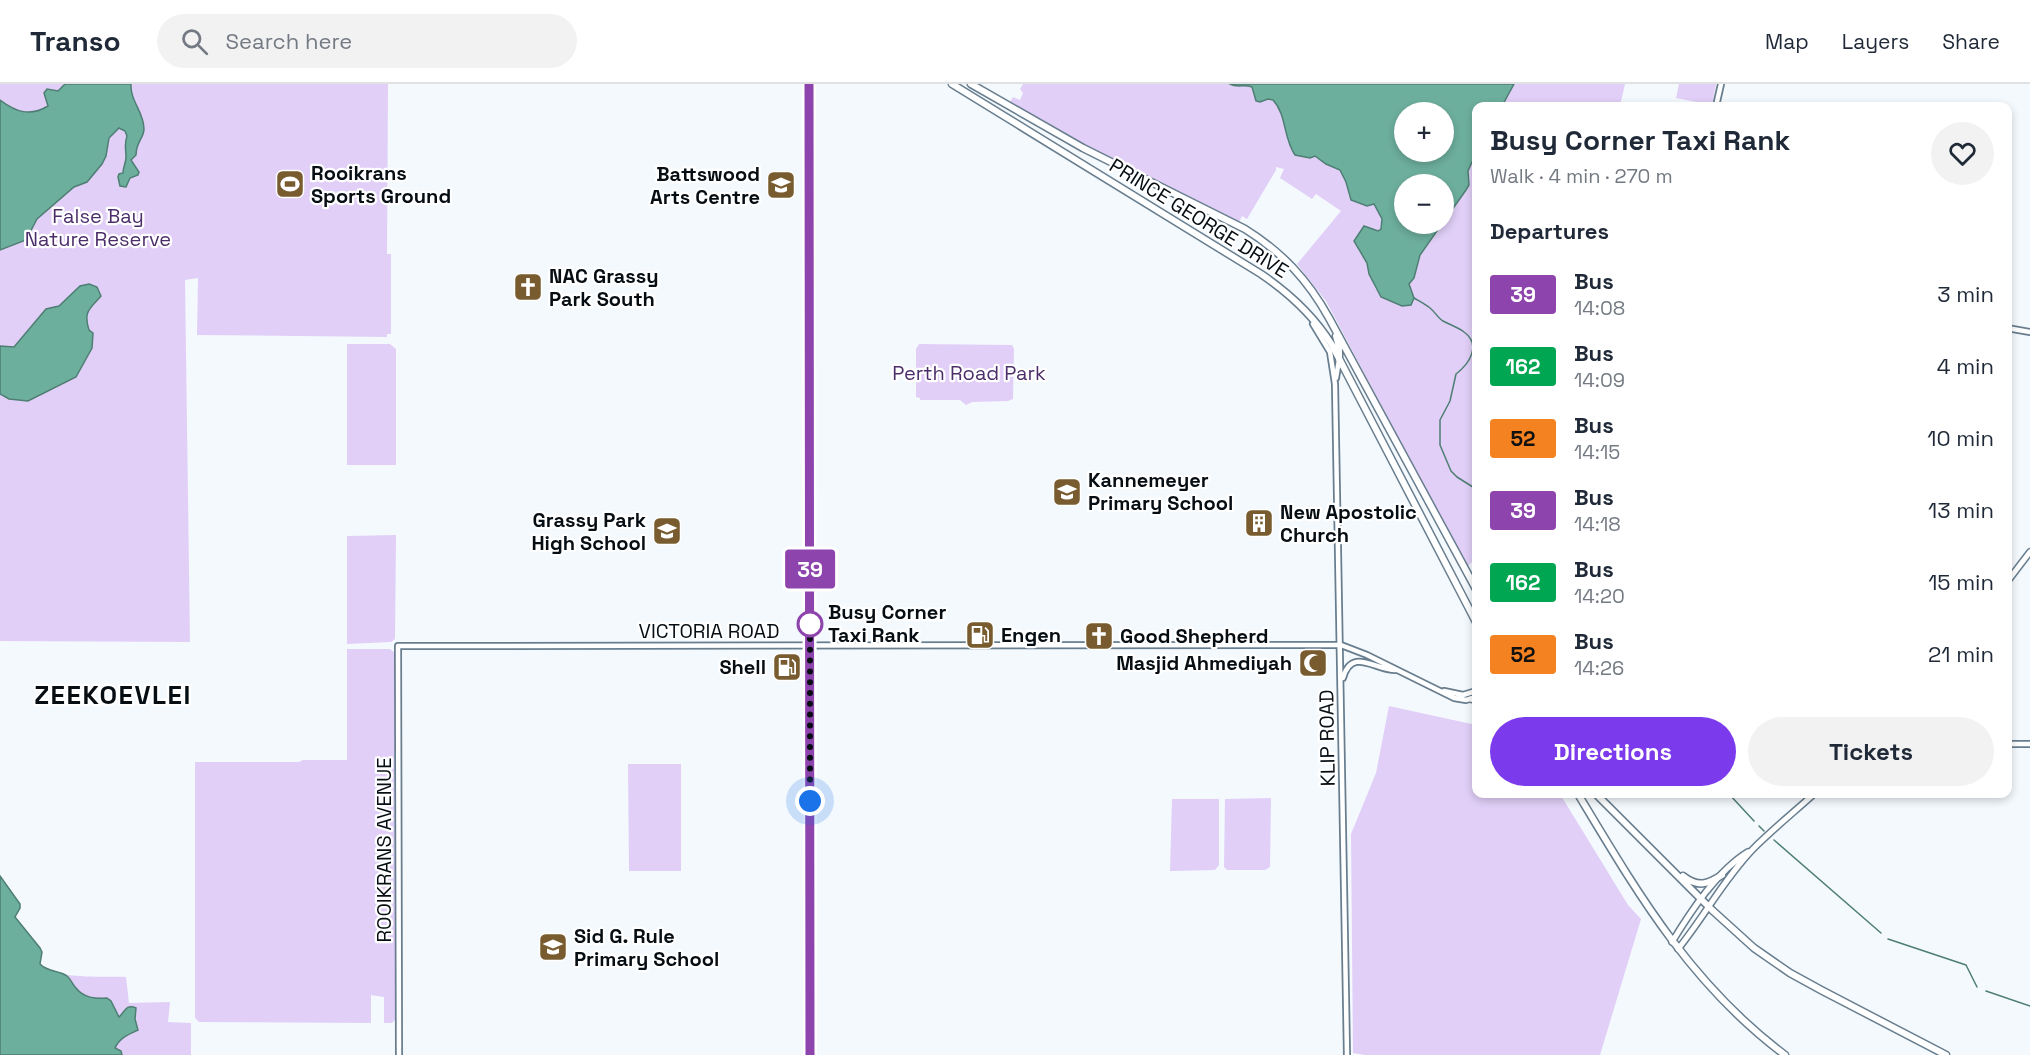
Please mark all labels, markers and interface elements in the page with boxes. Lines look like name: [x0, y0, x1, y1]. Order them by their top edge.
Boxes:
search box: [157, 14, 577, 68]
text: Transo: [30, 23, 121, 59]
icon: search: [178, 25, 211, 58]
text: Search here: [226, 27, 352, 55]
text: Map: [1765, 28, 1809, 55]
text: Layers: [1842, 28, 1909, 55]
text: Share: [1942, 28, 2000, 55]
map controls: [1394, 102, 1454, 234]
button: +: [1394, 102, 1454, 162]
text: Busy Corner Taxi Rank: [1490, 122, 1790, 158]
button: heart: [1931, 122, 1994, 185]
street label: PRINCE GEORGE DRIVE: [1105, 152, 1293, 284]
place label: Rooikrans Sports Ground: [311, 160, 451, 209]
place label: Battswood Arts Centre: [650, 161, 760, 210]
text: Walk · 4 min · 270 m: [1490, 163, 1673, 189]
sports icon: Rooikrans Sports Ground: [274, 168, 306, 200]
school or university icon: Battswood Arts Centre: [765, 169, 797, 201]
button: −: [1394, 174, 1454, 234]
park label: False Bay Nature Reserve: [25, 203, 171, 252]
text: Departures: [1490, 217, 1609, 245]
place label: NAC Grassy Park South: [549, 263, 659, 312]
text: Bus: [1574, 267, 1614, 295]
church icon: NAC Grassy Park South: [512, 271, 544, 303]
text: 3 min: [1937, 280, 1994, 308]
text: 39: [1510, 281, 1536, 308]
text: 14:08: [1574, 295, 1625, 321]
text: Bus: [1574, 339, 1614, 367]
text: 4 min: [1937, 352, 1994, 380]
text: 162: [1506, 353, 1540, 380]
park label: Perth Road Park: [892, 360, 1046, 386]
text: 14:09: [1574, 367, 1625, 393]
text: Bus: [1574, 411, 1614, 439]
text: 10 min: [1927, 424, 1994, 452]
text: 52: [1511, 425, 1535, 452]
text: 14:15: [1574, 439, 1620, 465]
place label: Kannemeyer Primary School: [1088, 467, 1233, 516]
school or university icon: Kannemeyer Primary School: [1051, 476, 1083, 508]
text: Bus: [1574, 483, 1614, 511]
text: 13 min: [1928, 496, 1994, 524]
text: 39: [1510, 497, 1536, 524]
place label: New Apostolic Church: [1280, 499, 1417, 548]
place label: Grassy Park High School: [531, 507, 646, 556]
building icon: New Apostolic Church: [1243, 507, 1275, 539]
text: 14:18: [1574, 511, 1621, 537]
school or university icon: Grassy Park High School: [651, 515, 683, 547]
line badge: 39: [783, 550, 837, 588]
text: Bus: [1574, 555, 1614, 583]
text: 39: [797, 556, 823, 583]
text: 15 min: [1928, 568, 1994, 596]
text: 162: [1506, 569, 1540, 596]
text: 14:20: [1574, 583, 1625, 609]
place label: Busy Corner Taxi Rank: [828, 599, 946, 648]
marker: Busy Corner Taxi Rank: [797, 611, 823, 637]
street label: VICTORIA ROAD: [639, 618, 779, 644]
fuel station icon: Engen: [964, 619, 996, 651]
church icon: Good Shepherd: [1083, 620, 1115, 652]
place label: Engen: [1001, 622, 1061, 648]
place label: Good Shepherd: [1120, 623, 1268, 649]
text: Bus: [1574, 627, 1614, 655]
text: 21 min: [1928, 640, 1994, 668]
text: 52: [1511, 641, 1535, 668]
mosque icon: Masjid Ahmediyah: [1297, 647, 1329, 679]
place label: Masjid Ahmediyah: [1116, 650, 1292, 676]
fuel station icon: Shell: [771, 651, 803, 683]
place label: Shell: [719, 654, 766, 680]
text: 14:26: [1574, 655, 1624, 681]
district label: ZEEKOEVLEI: [34, 678, 192, 712]
street label: KLIP ROAD: [1313, 689, 1341, 787]
button: Directions: [1490, 717, 1736, 786]
button: Tickets: [1748, 717, 1994, 786]
street label: ROOIKRANS AVENUE: [371, 757, 397, 943]
your location: [795, 786, 825, 816]
place label: Sid G. Rule Primary School: [574, 923, 719, 972]
school or university icon: Sid G. Rule Primary School: [537, 931, 569, 963]

